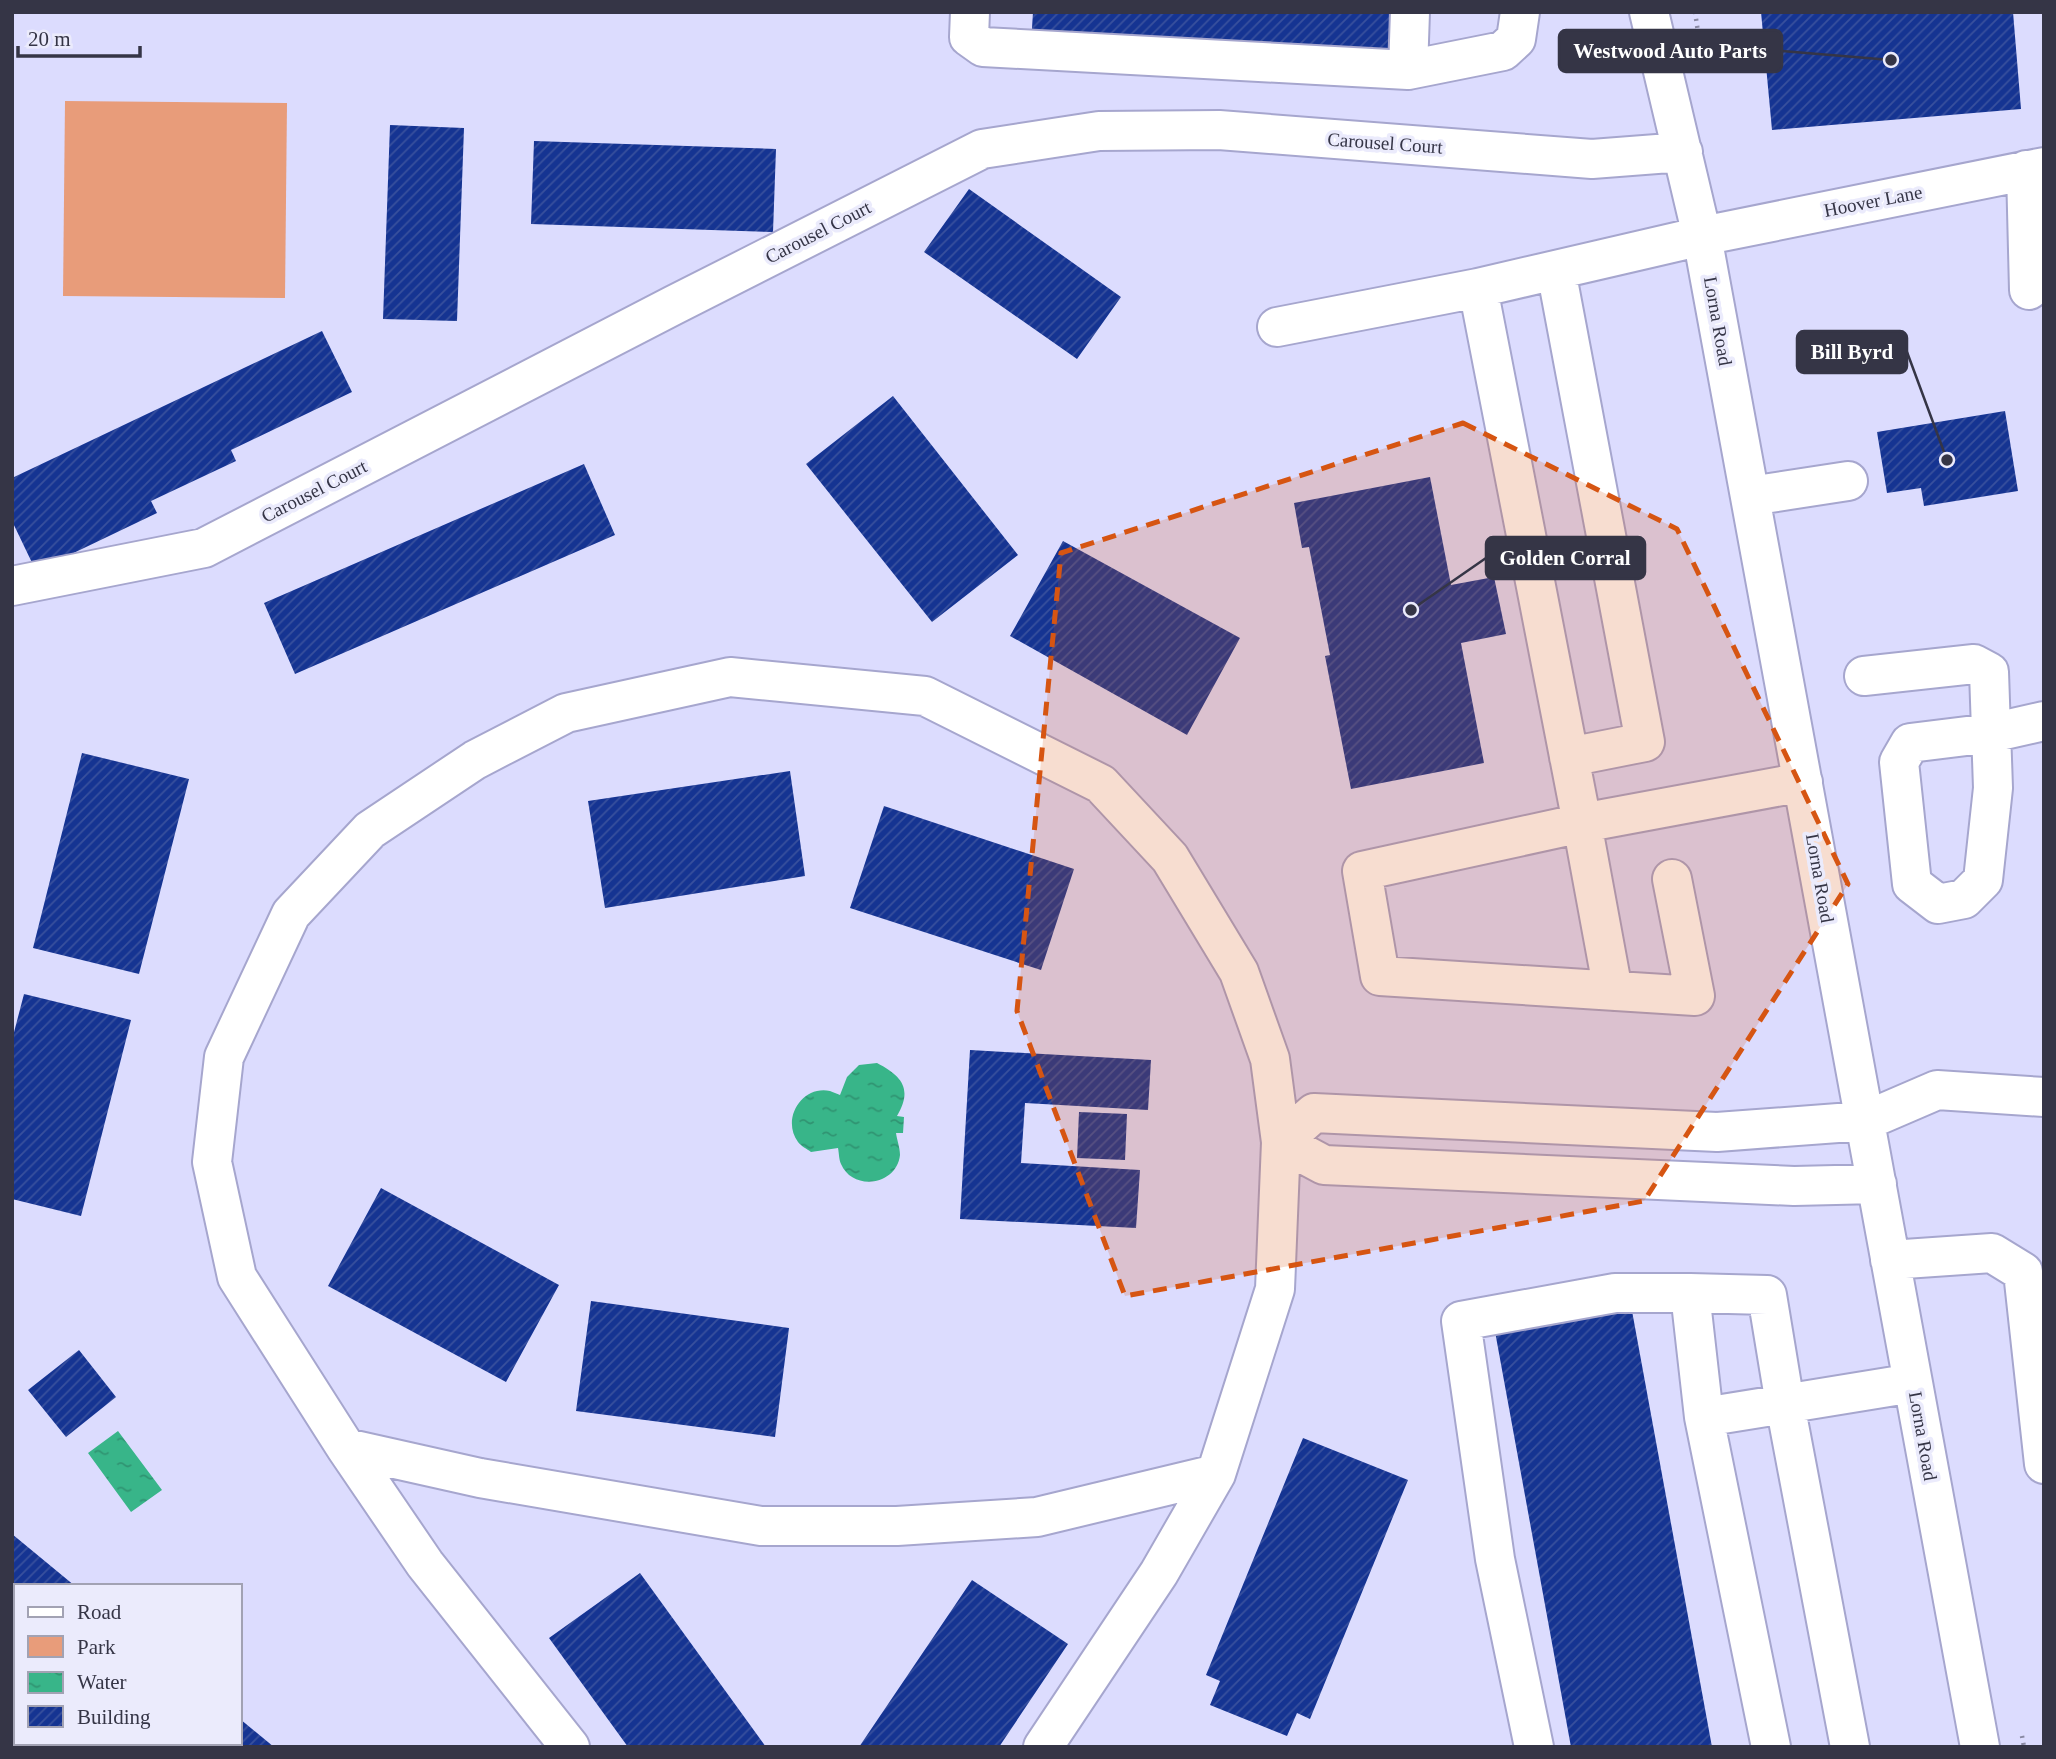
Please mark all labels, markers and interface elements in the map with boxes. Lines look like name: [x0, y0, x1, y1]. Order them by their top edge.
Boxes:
scale bar: [18, 14, 140, 58]
text: 20 m: [28, 27, 71, 51]
callout: Westwood Auto Parts: [1559, 30, 1782, 72]
text: Westwood Auto Parts: [1573, 39, 1767, 63]
street label: Carousel Court: [1327, 128, 1444, 158]
street label: Hoover Lane: [1822, 181, 1924, 221]
street label: Carousel Court: [762, 196, 875, 268]
street label: Lorna Road: [1700, 275, 1736, 368]
callout: Bill Byrd: [1797, 331, 1907, 373]
text: Bill Byrd: [1811, 340, 1893, 364]
street label: Carousel Court: [258, 455, 371, 527]
callout: Golden Corral: [1486, 537, 1645, 579]
text: Golden Corral: [1499, 546, 1631, 570]
street label: Lorna Road: [1802, 832, 1838, 925]
street label: Lorna Road: [1905, 1390, 1941, 1483]
legend: [14, 1584, 242, 1745]
text: Road: [77, 1600, 122, 1624]
text: Park: [77, 1635, 116, 1659]
text: Water: [77, 1670, 127, 1694]
text: Building: [77, 1705, 151, 1729]

